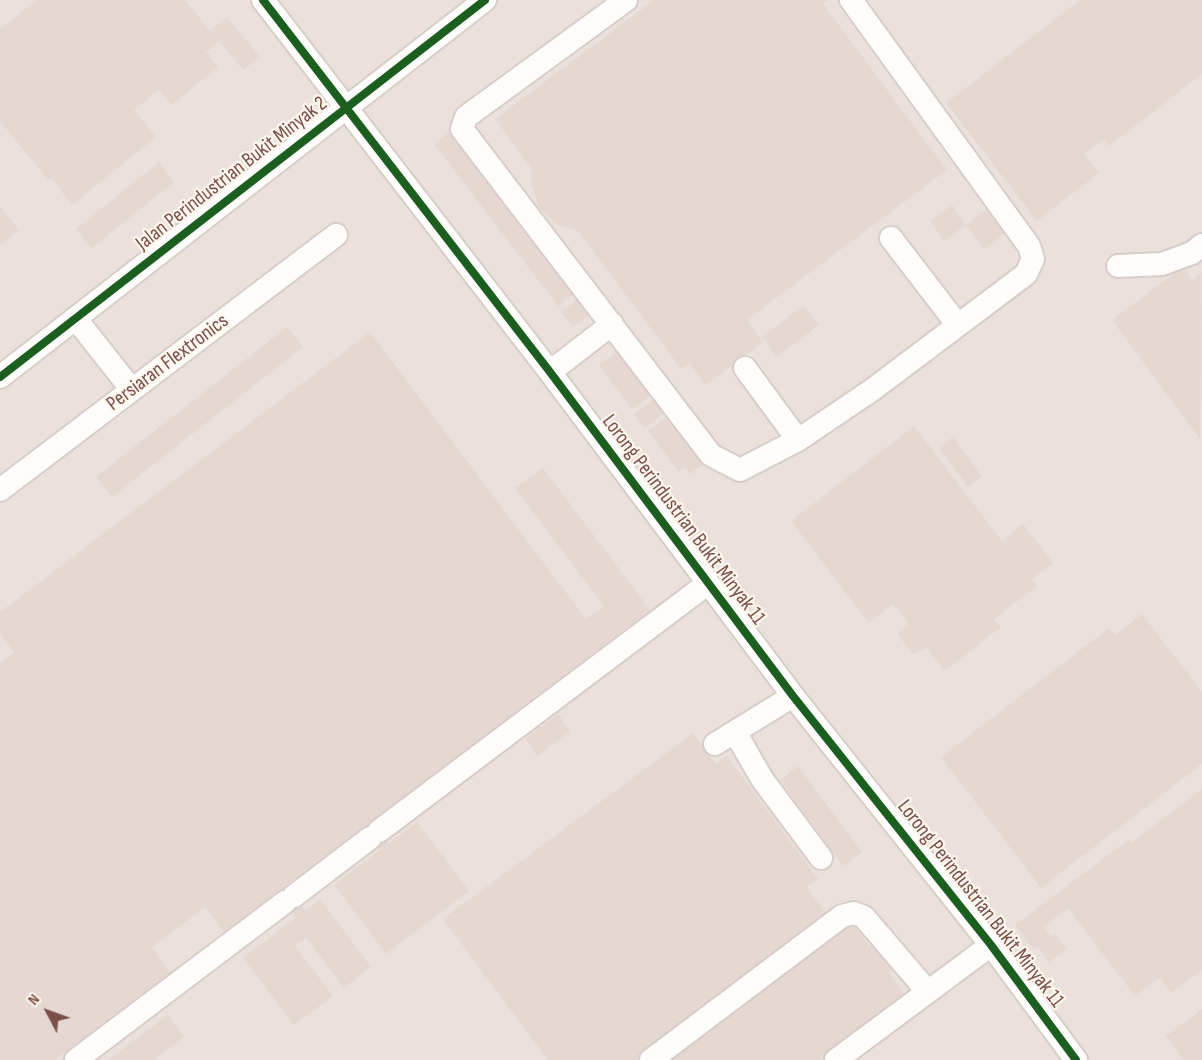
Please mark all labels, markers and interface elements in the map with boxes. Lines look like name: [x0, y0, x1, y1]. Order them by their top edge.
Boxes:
street label: Jalan Perindustrian Bukit Minyak 2: [131, 92, 333, 256]
street label: Persiaran Flextronics: [102, 309, 234, 417]
street label: Lorong Perindustrian Bukit Minyak 11: [596, 410, 770, 630]
street label: Lorong Perindustrian Bukit Minyak 11: [891, 795, 1069, 1013]
north arrow: [18, 982, 78, 1042]
text: N: [24, 990, 44, 1009]

